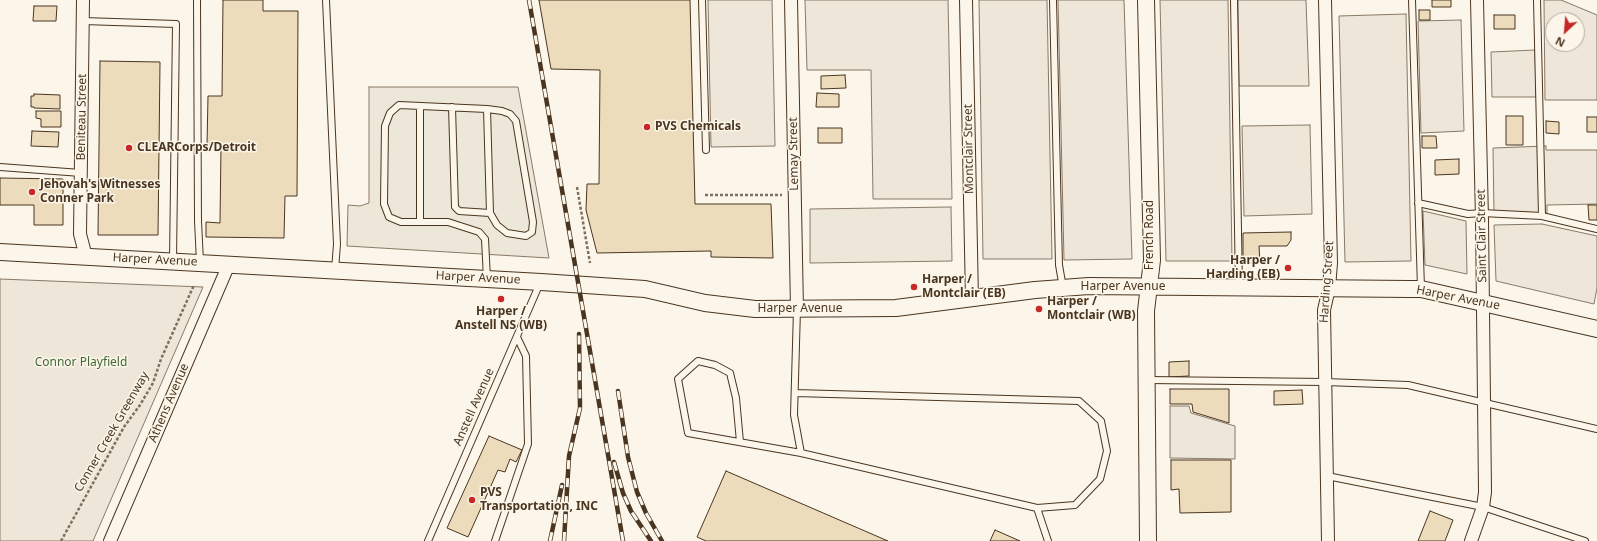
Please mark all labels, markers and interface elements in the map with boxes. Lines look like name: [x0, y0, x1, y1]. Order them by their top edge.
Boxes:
north arrow: [1545, 12, 1585, 52]
text: N: [1553, 34, 1567, 51]
street label: Beniteau Street: [74, 73, 90, 161]
street label: Montclair Street: [961, 104, 977, 194]
street label: Lemay Street: [786, 117, 802, 191]
place label: PVS Chemicals: [655, 120, 741, 134]
marker: PVS Chemicals: [642, 122, 652, 132]
place label: CLEARCorps/Detroit: [137, 141, 256, 155]
marker: CLEARCorps/Detroit: [124, 143, 134, 153]
place label: Jehovah's Witnesses Conner Park: [40, 178, 160, 206]
marker: Jehovah's Witnesses Conner Park: [27, 187, 37, 197]
street label: Saint Clair Street: [1474, 189, 1490, 283]
street label: French Road: [1143, 200, 1157, 270]
street label: Harding Street: [1317, 240, 1337, 324]
street label: Harper Avenue: [112, 251, 198, 269]
place label: Harper / Harding (EB): [1206, 254, 1280, 282]
marker: Harper / Harding (EB): [1283, 263, 1293, 273]
street label: Harper Avenue: [435, 269, 521, 287]
place label: Harper / Montclair (EB): [922, 273, 1006, 301]
street label: Harper Avenue: [1081, 280, 1165, 294]
marker: Harper / Montclair (EB): [909, 282, 919, 292]
street label: Harper Avenue: [1415, 283, 1501, 313]
marker: Harper / Anstell NS (WB): [496, 294, 506, 304]
place label: Harper / Montclair (WB): [1047, 295, 1136, 323]
street label: Harper Avenue: [758, 302, 842, 316]
marker: Harper / Montclair (WB): [1034, 304, 1044, 314]
place label: Harper / Anstell NS (WB): [455, 305, 547, 333]
park label: Connor Playfield: [35, 356, 127, 370]
street label: Athens Avenue: [146, 361, 192, 445]
street label: Anstell Avenue: [450, 366, 498, 448]
street label: Conner Creek Greenway: [72, 369, 152, 495]
place label: PVS Transportation, INC: [480, 486, 598, 514]
marker: PVS Transportation, INC: [467, 495, 477, 505]

